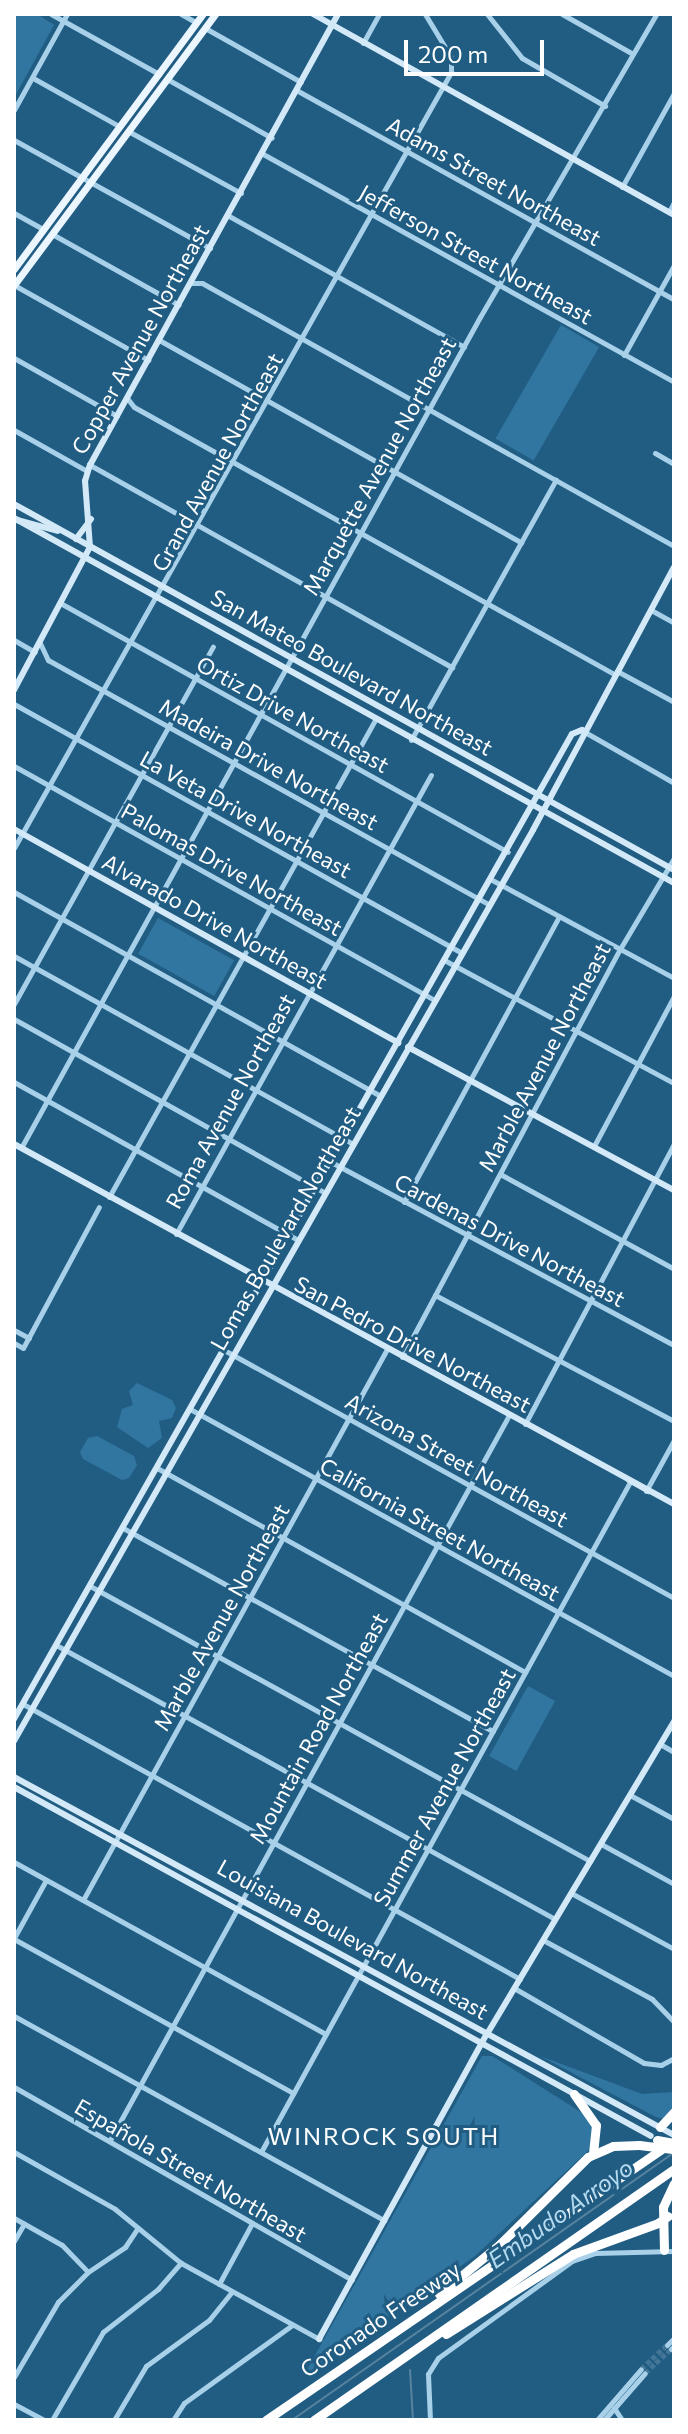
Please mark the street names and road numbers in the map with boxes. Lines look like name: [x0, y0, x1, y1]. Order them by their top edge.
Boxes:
street label: Adams Street Northeast: [382, 111, 606, 251]
street label: Jefferson Street Northeast: [355, 179, 597, 329]
street label: Copper Avenue Northeast: [66, 220, 214, 458]
street label: Marquette Avenue Northeast: [297, 332, 461, 600]
street label: Grand Avenue Northeast: [146, 348, 288, 576]
street label: San Mateo Boulevard Northeast: [207, 583, 497, 761]
street label: Ortiz Drive Northeast: [192, 650, 394, 778]
street label: Madeira Drive Northeast: [155, 693, 383, 835]
street label: La Veta Drive Northeast: [136, 745, 356, 883]
street label: Palomas Drive Northeast: [117, 797, 347, 941]
street label: Alvarado Drive Northeast: [98, 848, 332, 994]
street label: Marble Avenue Northeast: [472, 938, 616, 1176]
street label: Roma Avenue Northeast: [160, 989, 300, 1213]
street label: Lomas Boulevard Northeast: [204, 1101, 366, 1355]
street label: Cardenas Drive Northeast: [390, 1168, 630, 1312]
street label: San Pedro Drive Northeast: [290, 1270, 536, 1418]
street label: Arizona Street Northeast: [341, 1388, 573, 1532]
street label: California Street Northeast: [315, 1452, 565, 1606]
street label: Marble Avenue Northeast: [148, 1499, 294, 1735]
street label: Mountain Road Northeast: [243, 1608, 393, 1848]
street label: Summer Avenue Northeast: [367, 1663, 521, 1911]
street label: Louisiana Boulevard Northeast: [213, 1853, 493, 2025]
street label: Española Street Northeast: [70, 2093, 312, 2247]
street label: Coronado Freeway: [295, 2256, 465, 2382]

